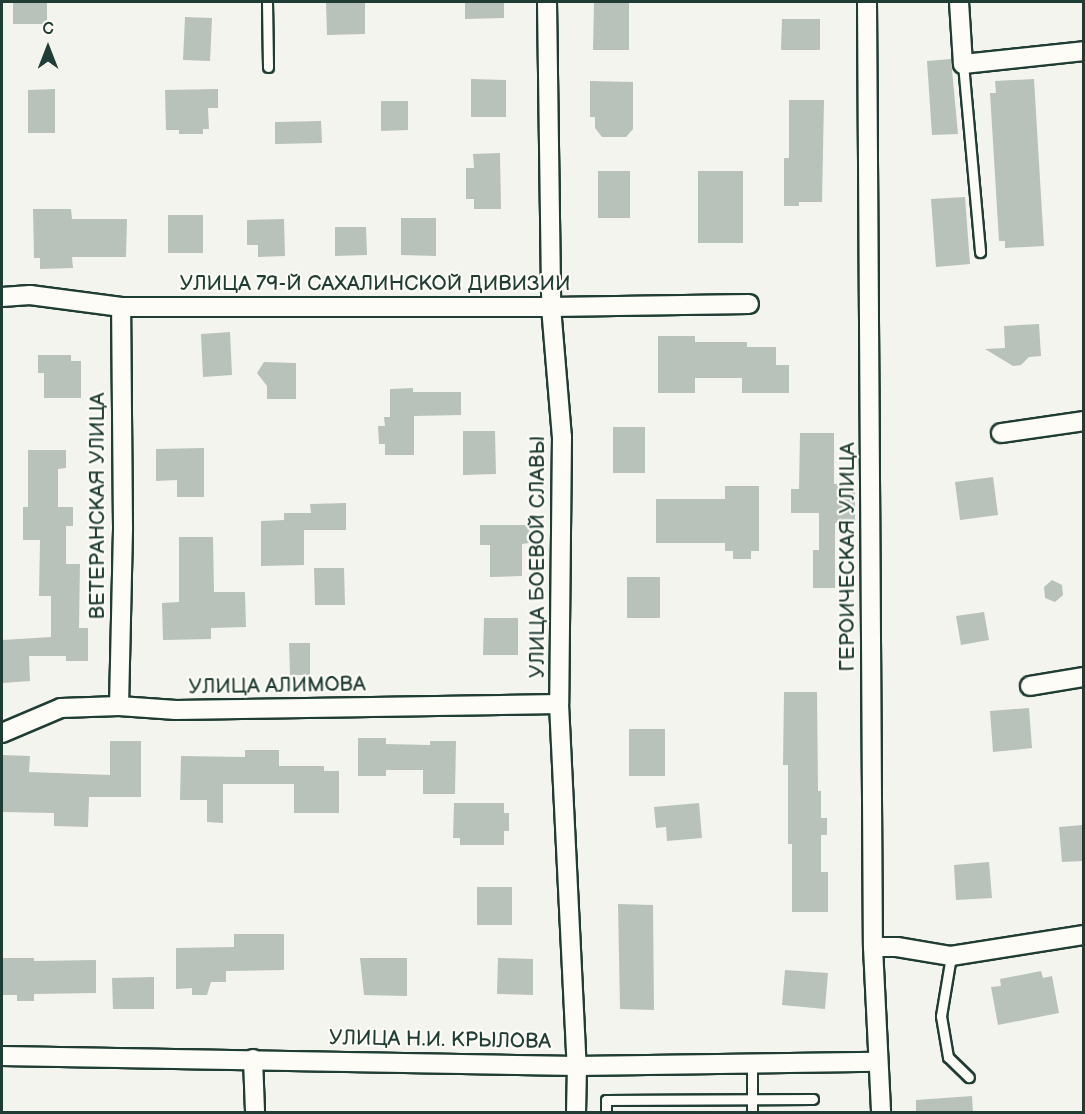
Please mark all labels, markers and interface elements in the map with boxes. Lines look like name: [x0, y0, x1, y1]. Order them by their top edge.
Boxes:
north arrow: [18, 18, 78, 78]
text: С: [42, 20, 54, 39]
street label: УЛИЦА 79-Й САХАЛИНСКОЙ ДИВИЗИИ: [179, 271, 571, 297]
street label: ВЕТЕРАНСКАЯ УЛИЦА: [85, 393, 111, 619]
street label: УЛИЦА БОЕВОЙ СЛАВЫ: [525, 436, 551, 678]
street label: ГЕРОИЧЕСКАЯ УЛИЦА: [835, 442, 861, 672]
street label: УЛИЦА АЛИМОВА: [188, 672, 366, 700]
street label: УЛИЦА Н.И. КРЫЛОВА: [329, 1025, 551, 1055]

